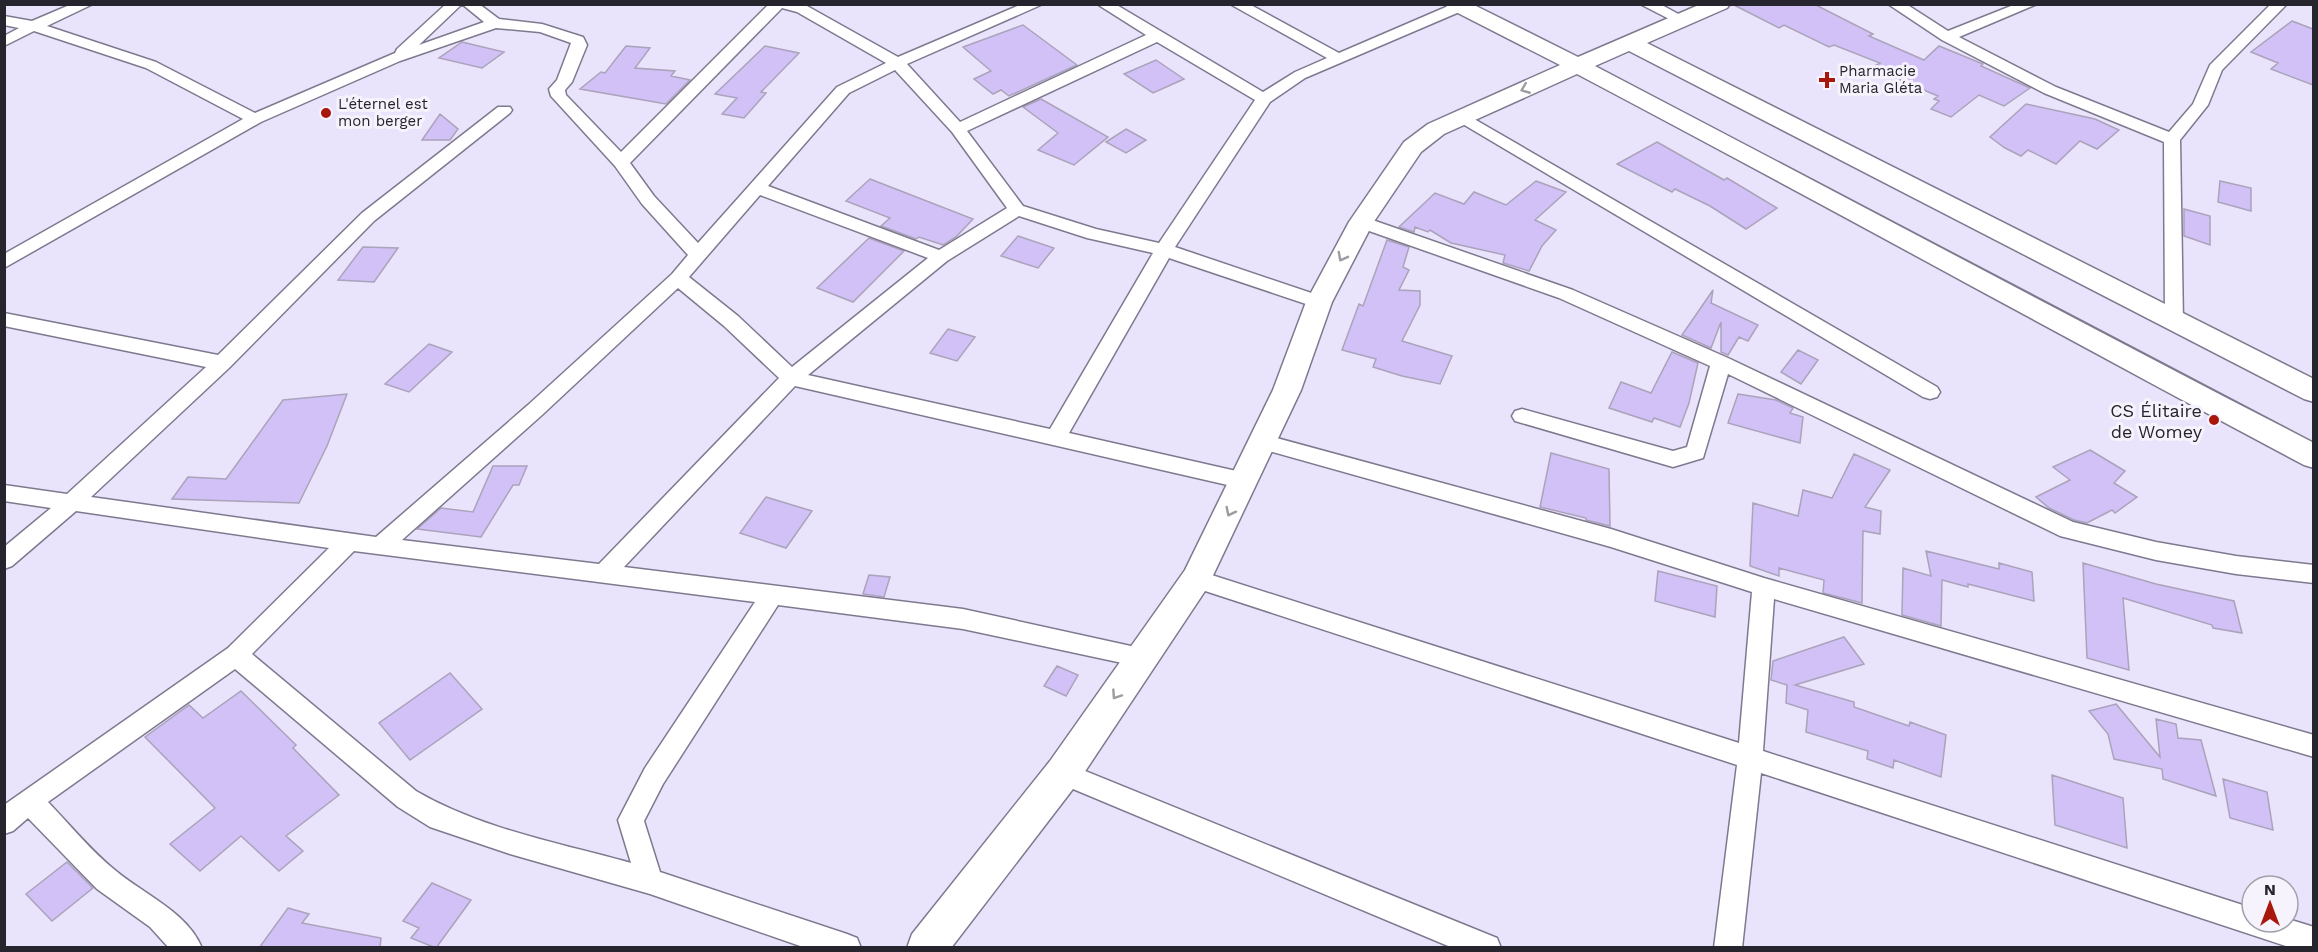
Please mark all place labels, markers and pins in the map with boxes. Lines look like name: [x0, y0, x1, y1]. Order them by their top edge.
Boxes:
place label: Pharmacie Maria Gléta: [1839, 62, 1923, 97]
marker: Pharmacie Maria Gléta: [1820, 73, 1834, 87]
place label: L'éternel est mon berger: [338, 95, 429, 130]
marker: L'éternel est mon berger: [319, 106, 333, 120]
place label: CS Élitaire de Womey: [2110, 400, 2203, 442]
marker: CS Élitaire de Womey: [2207, 413, 2221, 427]

